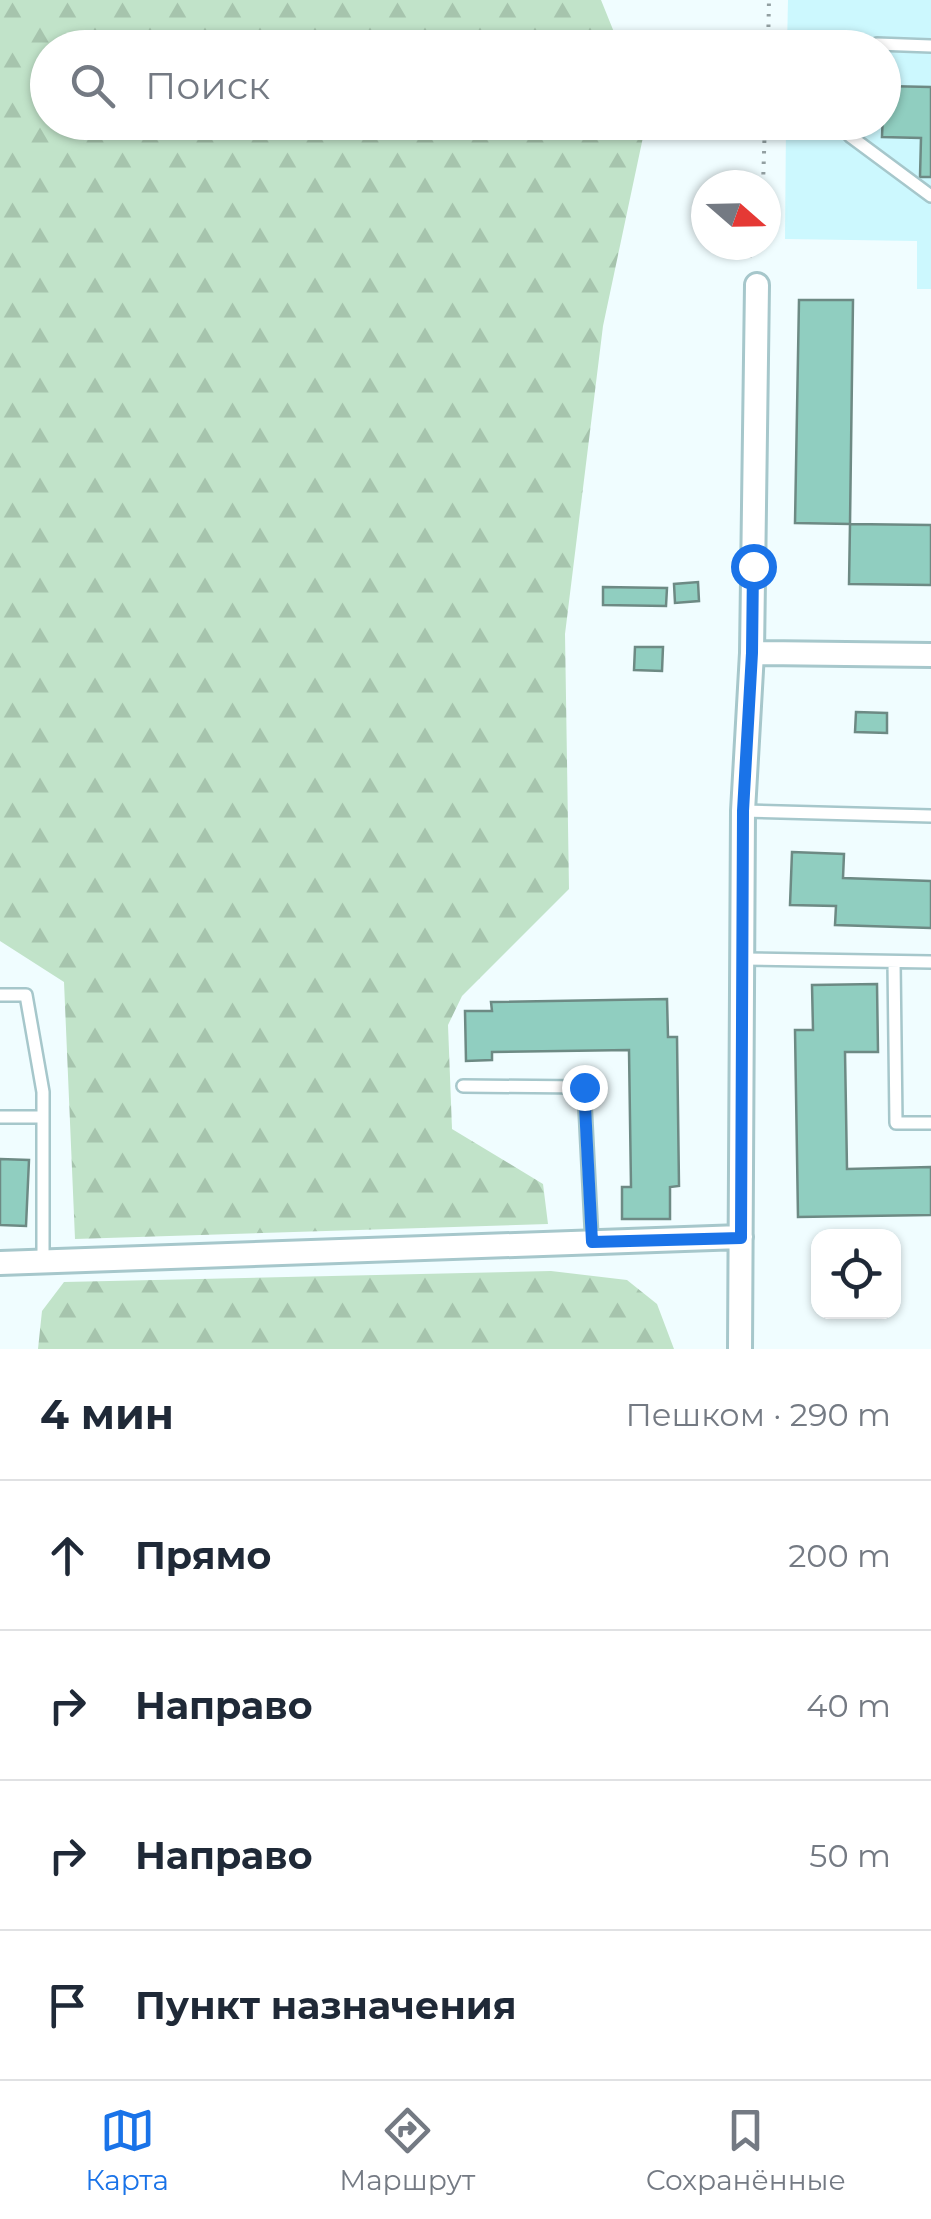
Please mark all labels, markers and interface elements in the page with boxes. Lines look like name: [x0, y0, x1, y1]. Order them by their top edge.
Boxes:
search box: [30, 30, 901, 140]
icon: search: [65, 58, 120, 113]
text: Поиск: [145, 62, 270, 109]
north arrow: [691, 170, 781, 260]
route start: [731, 544, 777, 590]
route end: [562, 1065, 608, 1111]
map controls: [811, 1229, 901, 1319]
button: locate: [811, 1229, 901, 1319]
text: 4 мин: [40, 1388, 174, 1440]
text: Пешком · 290 m: [625, 1395, 891, 1434]
icon: ahead: [40, 1528, 95, 1583]
text: Прямо: [135, 1532, 271, 1579]
text: 200 m: [788, 1536, 891, 1575]
icon: right: [40, 1678, 95, 1733]
text: Направо: [135, 1682, 313, 1729]
text: 40 m: [806, 1686, 891, 1725]
icon: right: [40, 1828, 95, 1883]
text: Направо: [135, 1832, 313, 1879]
text: 50 m: [809, 1836, 891, 1875]
icon: arrive: [40, 1978, 95, 2033]
text: Пункт назначения: [135, 1982, 517, 2029]
tab: Карта: [85, 2103, 169, 2197]
tab: Маршрут: [339, 2103, 475, 2197]
tab: Сохранённые: [646, 2103, 846, 2197]

